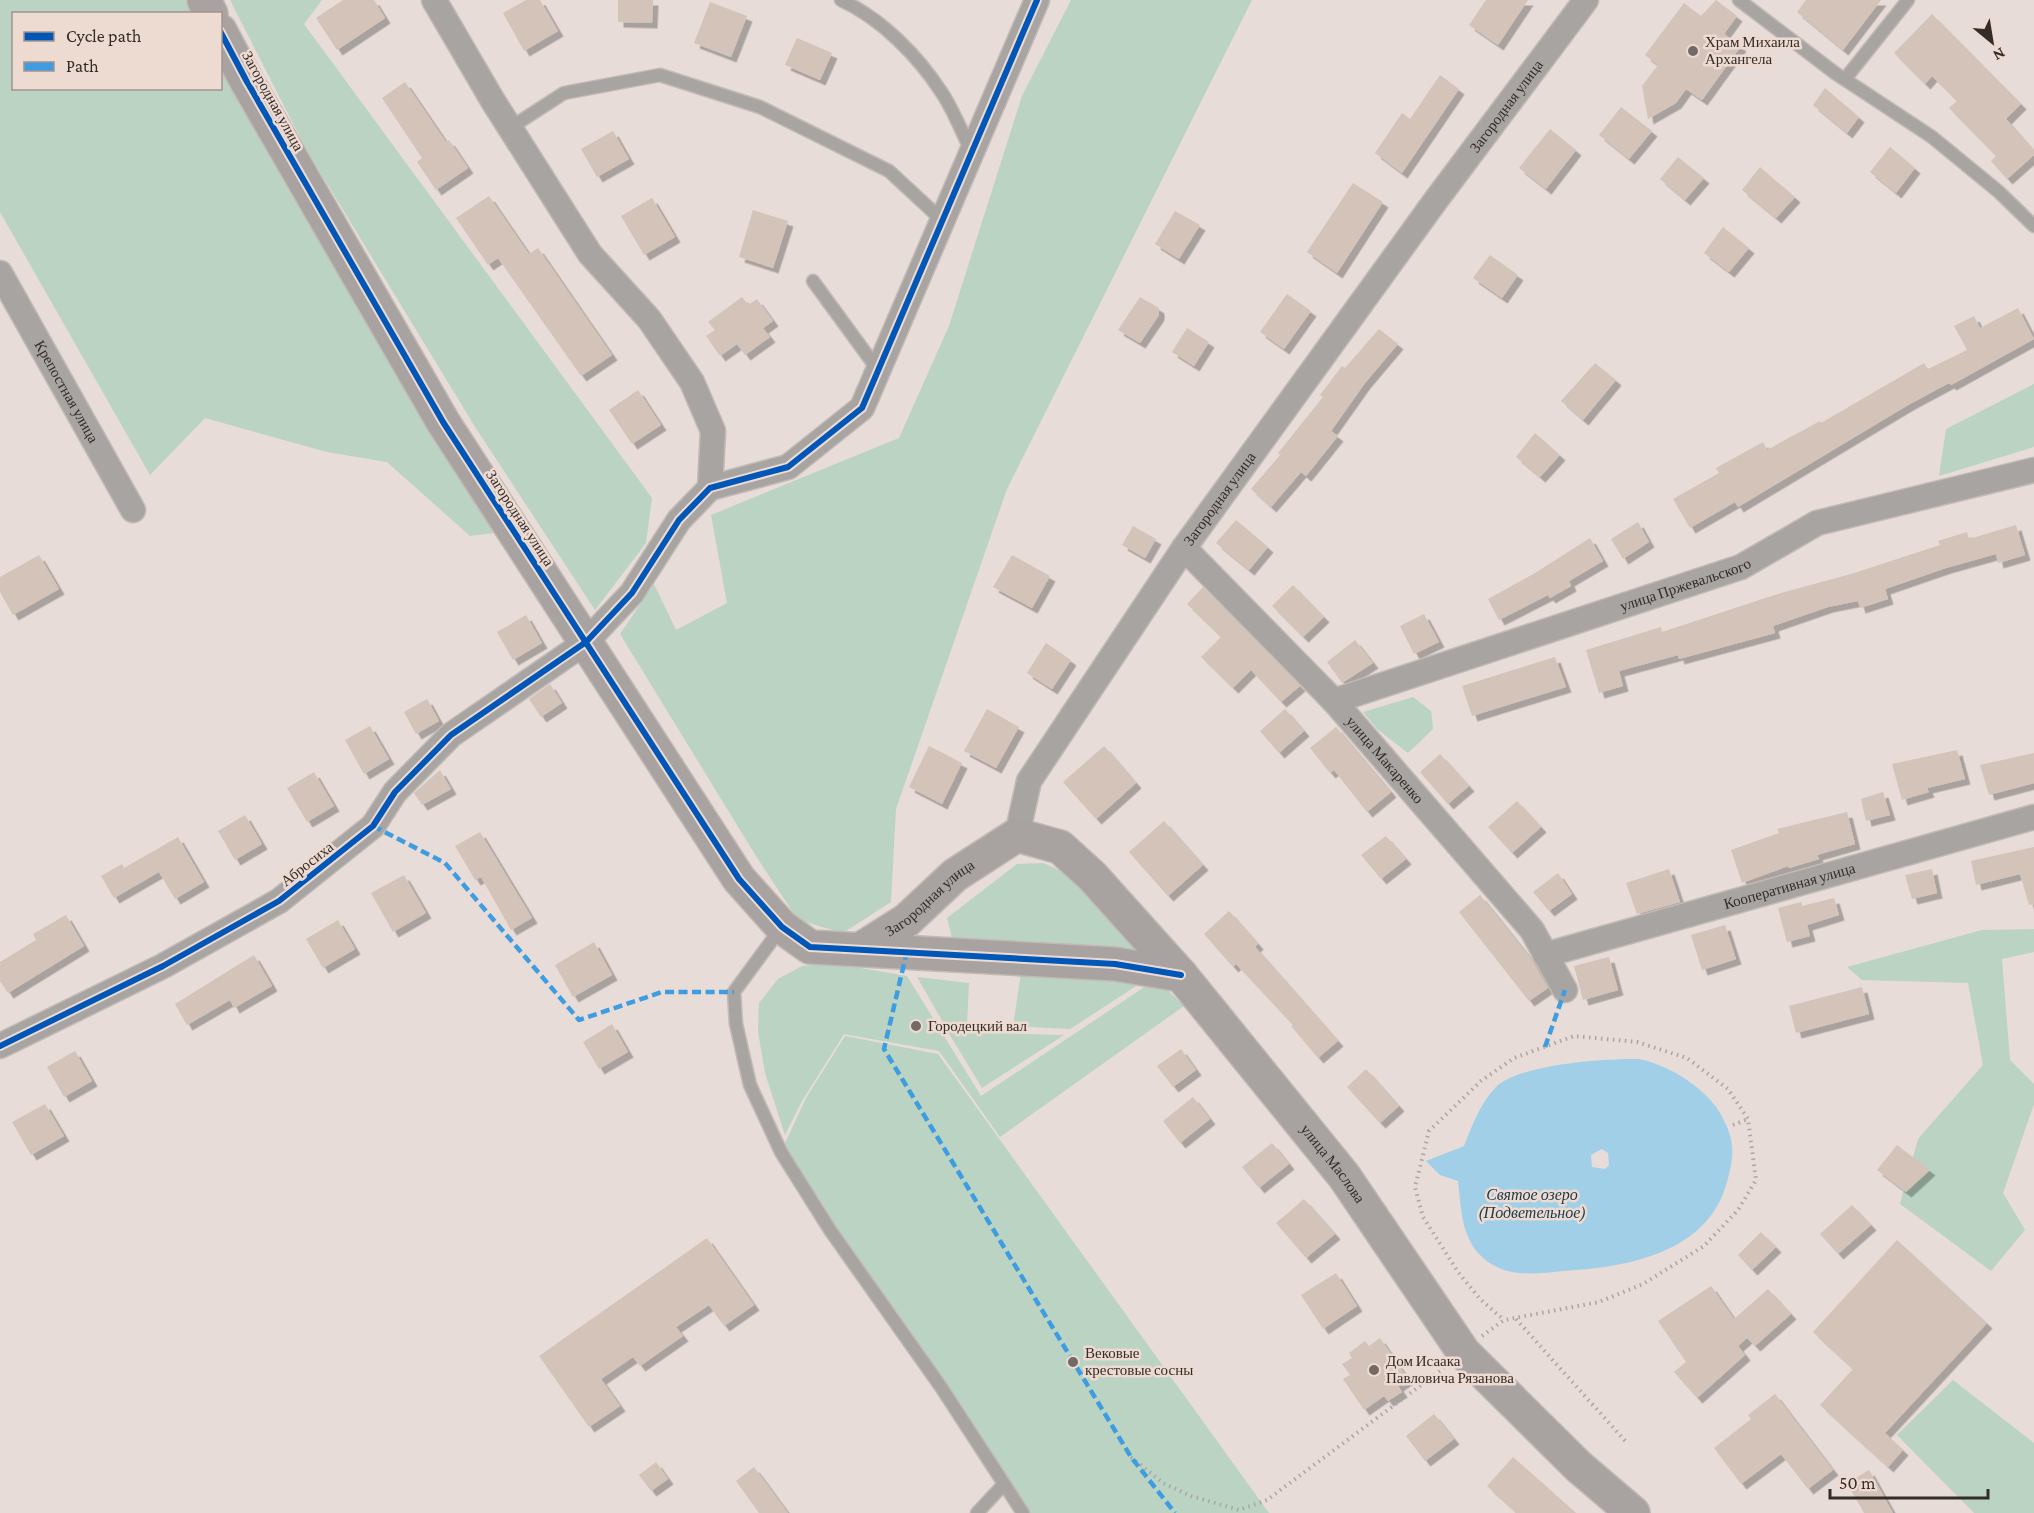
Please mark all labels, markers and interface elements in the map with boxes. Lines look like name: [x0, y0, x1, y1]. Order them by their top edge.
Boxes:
legend: [12, 12, 222, 90]
north arrow: [1962, 12, 2022, 72]
text: Cycle path: [66, 26, 142, 46]
place label: Храм Михаила Архангела: [1705, 34, 1800, 67]
marker: Храм Михаила Архангела: [1686, 44, 1700, 58]
text: N: [1990, 44, 2008, 65]
street label: Загородная улица: [239, 49, 307, 154]
text: Path: [66, 56, 99, 76]
street label: Загородная улица: [1467, 57, 1546, 156]
street label: Крепостная улица: [31, 338, 102, 446]
street label: Загородная улица: [1181, 449, 1259, 548]
street label: Загородная улица: [483, 467, 557, 569]
street label: улица Пржевальского: [1618, 555, 1754, 614]
street label: улица Макаренко: [1343, 713, 1427, 807]
street label: Абросиха: [278, 838, 337, 889]
street label: Загородная улица: [882, 856, 978, 940]
street label: Кооперативная улица: [1722, 860, 1857, 912]
place label: Городецкий вал: [928, 1018, 1028, 1034]
marker: Городецкий вал: [909, 1019, 923, 1033]
street label: улица Маслова: [1297, 1121, 1368, 1206]
water label: Святое озеро (Подветельное): [1478, 1186, 1586, 1222]
place label: Вековые крестовые сосны: [1085, 1345, 1193, 1378]
place label: Дом Исаака Павловича Рязанова: [1386, 1353, 1514, 1386]
marker: Вековые крестовые сосны: [1066, 1355, 1080, 1369]
marker: Дом Исаака Павловича Рязанова: [1367, 1363, 1381, 1377]
scale bar: [1830, 1462, 1988, 1500]
text: 50 m: [1839, 1473, 1876, 1493]

